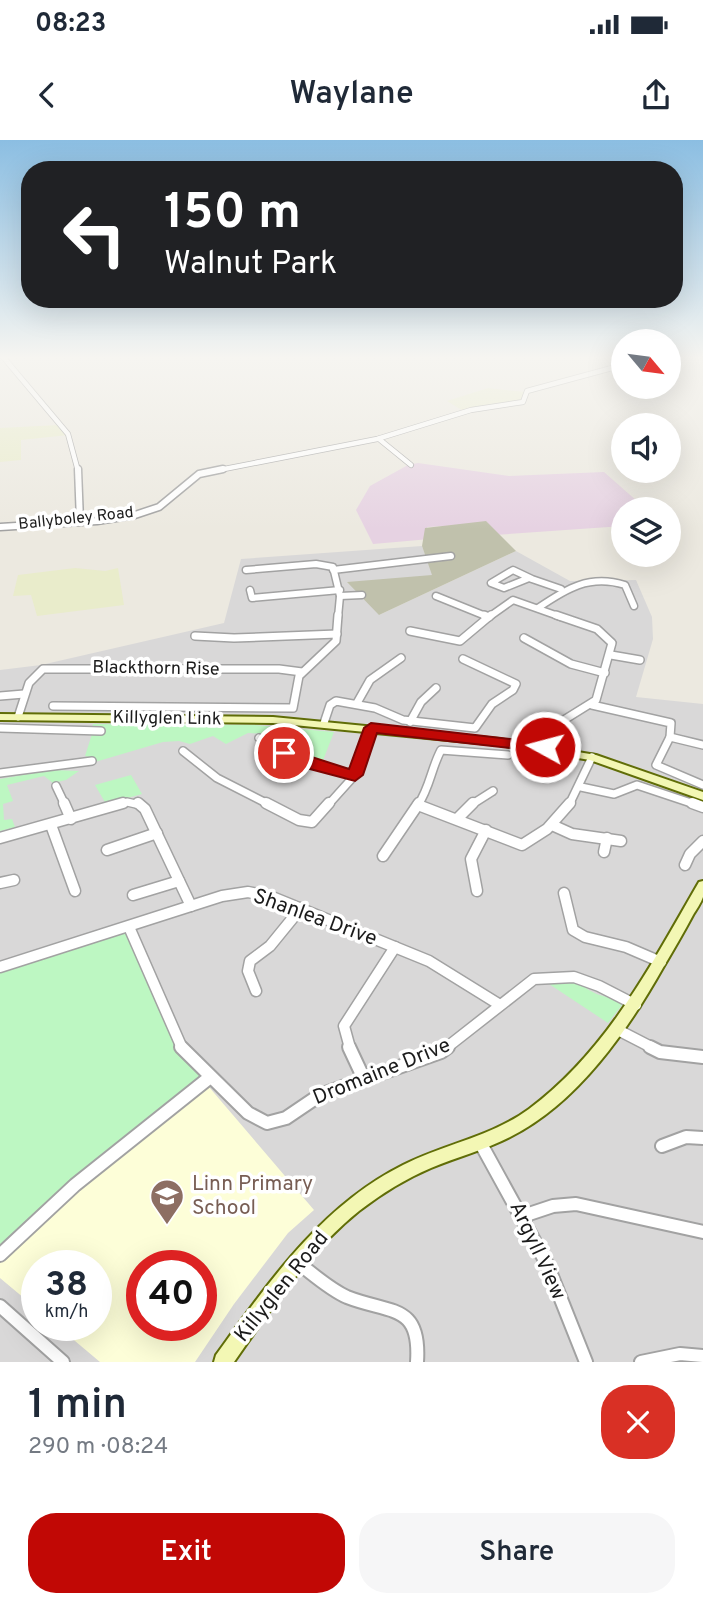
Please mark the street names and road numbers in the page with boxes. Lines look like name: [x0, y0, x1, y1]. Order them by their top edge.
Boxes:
street label: Ballyboley Road: [17, 503, 135, 535]
street label: Blackthorn Rise: [92, 656, 220, 682]
street label: Killyglen Link: [112, 707, 222, 731]
street label: Shanlea Drive: [249, 883, 381, 953]
street label: Dromaine Drive: [309, 1032, 455, 1112]
street label: Argyll View: [503, 1198, 571, 1304]
street label: Killyglen Road: [229, 1226, 335, 1348]

